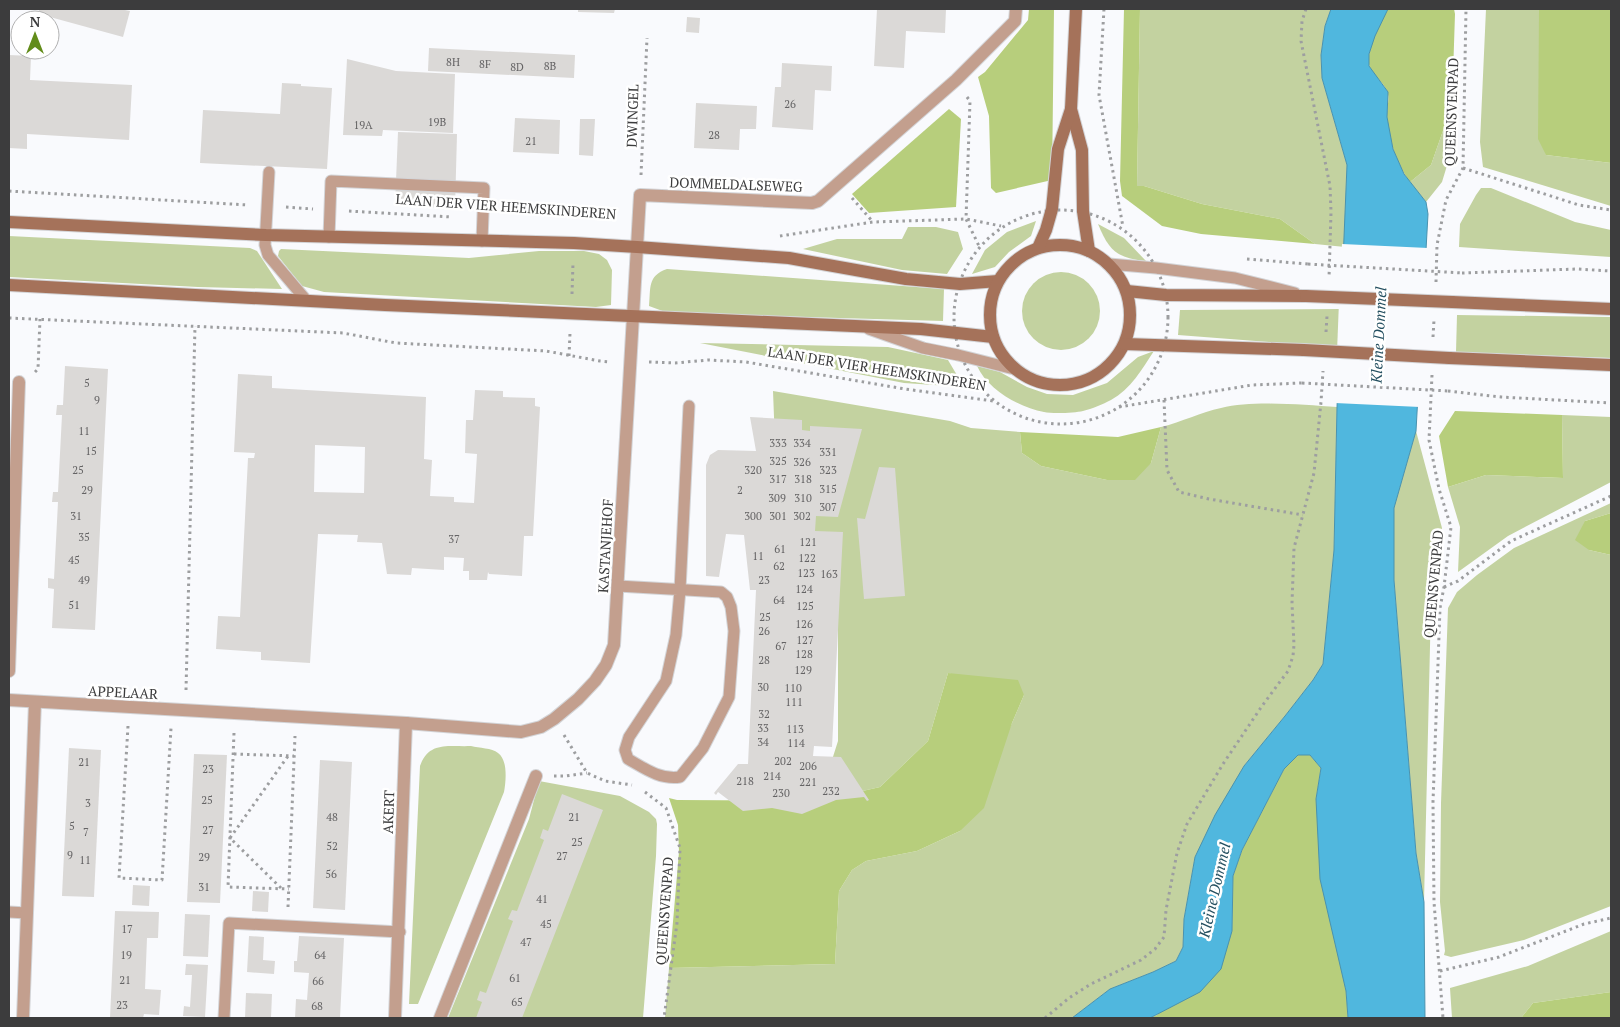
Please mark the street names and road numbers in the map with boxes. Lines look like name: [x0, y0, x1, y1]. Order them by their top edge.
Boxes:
street label: QUEENSVENPAD: [1440, 57, 1462, 167]
street label: DWINGEL: [621, 84, 643, 148]
street label: DOMMELDALSEWEG: [669, 172, 803, 196]
street label: LAAN DER VIER HEEMSKINDEREN: [395, 189, 617, 223]
street label: LAAN DER VIER HEEMSKINDEREN: [766, 341, 988, 395]
street label: KASTANJEHOF: [593, 498, 617, 594]
street label: QUEENSVENPAD: [1419, 529, 1447, 639]
street label: APPELAAR: [87, 681, 159, 703]
street label: AKERT: [378, 790, 398, 834]
street label: QUEENSVENPAD: [651, 856, 677, 966]

